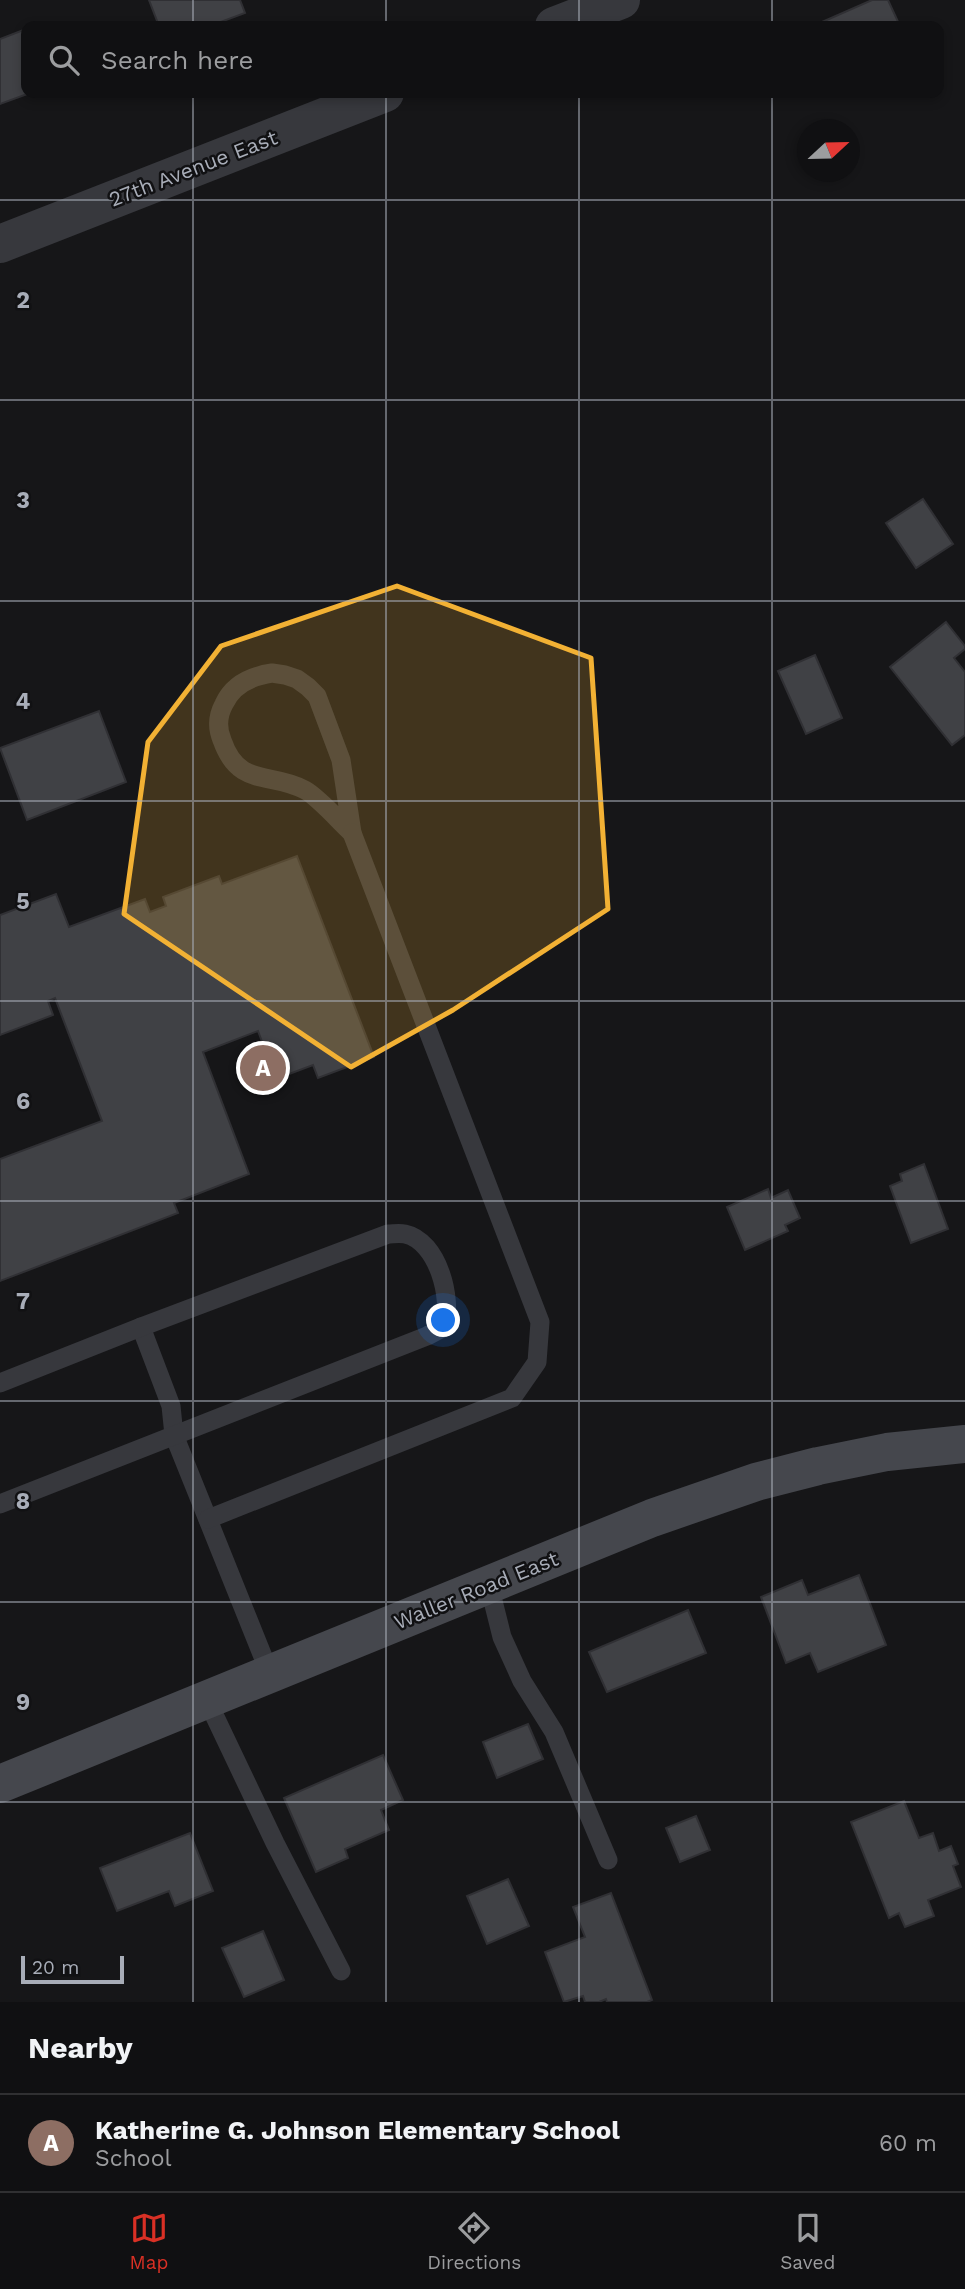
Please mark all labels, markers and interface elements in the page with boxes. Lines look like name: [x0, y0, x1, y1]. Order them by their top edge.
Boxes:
search box: [21, 21, 944, 98]
icon: search: [45, 41, 83, 79]
text: Search here: [101, 45, 253, 75]
north arrow: [797, 119, 860, 182]
street label: 27th Avenue East: [105, 124, 281, 212]
text: 2: [16, 287, 30, 314]
text: 3: [16, 487, 30, 514]
text: 4: [16, 688, 31, 715]
text: 5: [16, 888, 30, 915]
pin: A: [240, 1042, 286, 1094]
text: 6: [16, 1088, 30, 1115]
text: 7: [16, 1288, 30, 1315]
your location: [426, 1303, 460, 1337]
text: 8: [16, 1488, 30, 1515]
street label: Waller Road East: [390, 1546, 562, 1634]
text: 9: [16, 1689, 30, 1716]
scale bar: [21, 1953, 124, 1985]
text: 20 m: [32, 1956, 79, 1979]
text: Nearby: [28, 2030, 133, 2065]
text: Katherine G. Johnson Elementary School: [95, 2115, 620, 2145]
text: A: [43, 2130, 59, 2157]
text: 60 m: [879, 2130, 937, 2157]
text: School: [95, 2145, 172, 2172]
tab: Map: [130, 2209, 168, 2274]
tab: Directions: [427, 2209, 521, 2274]
tab: Saved: [780, 2209, 835, 2274]

